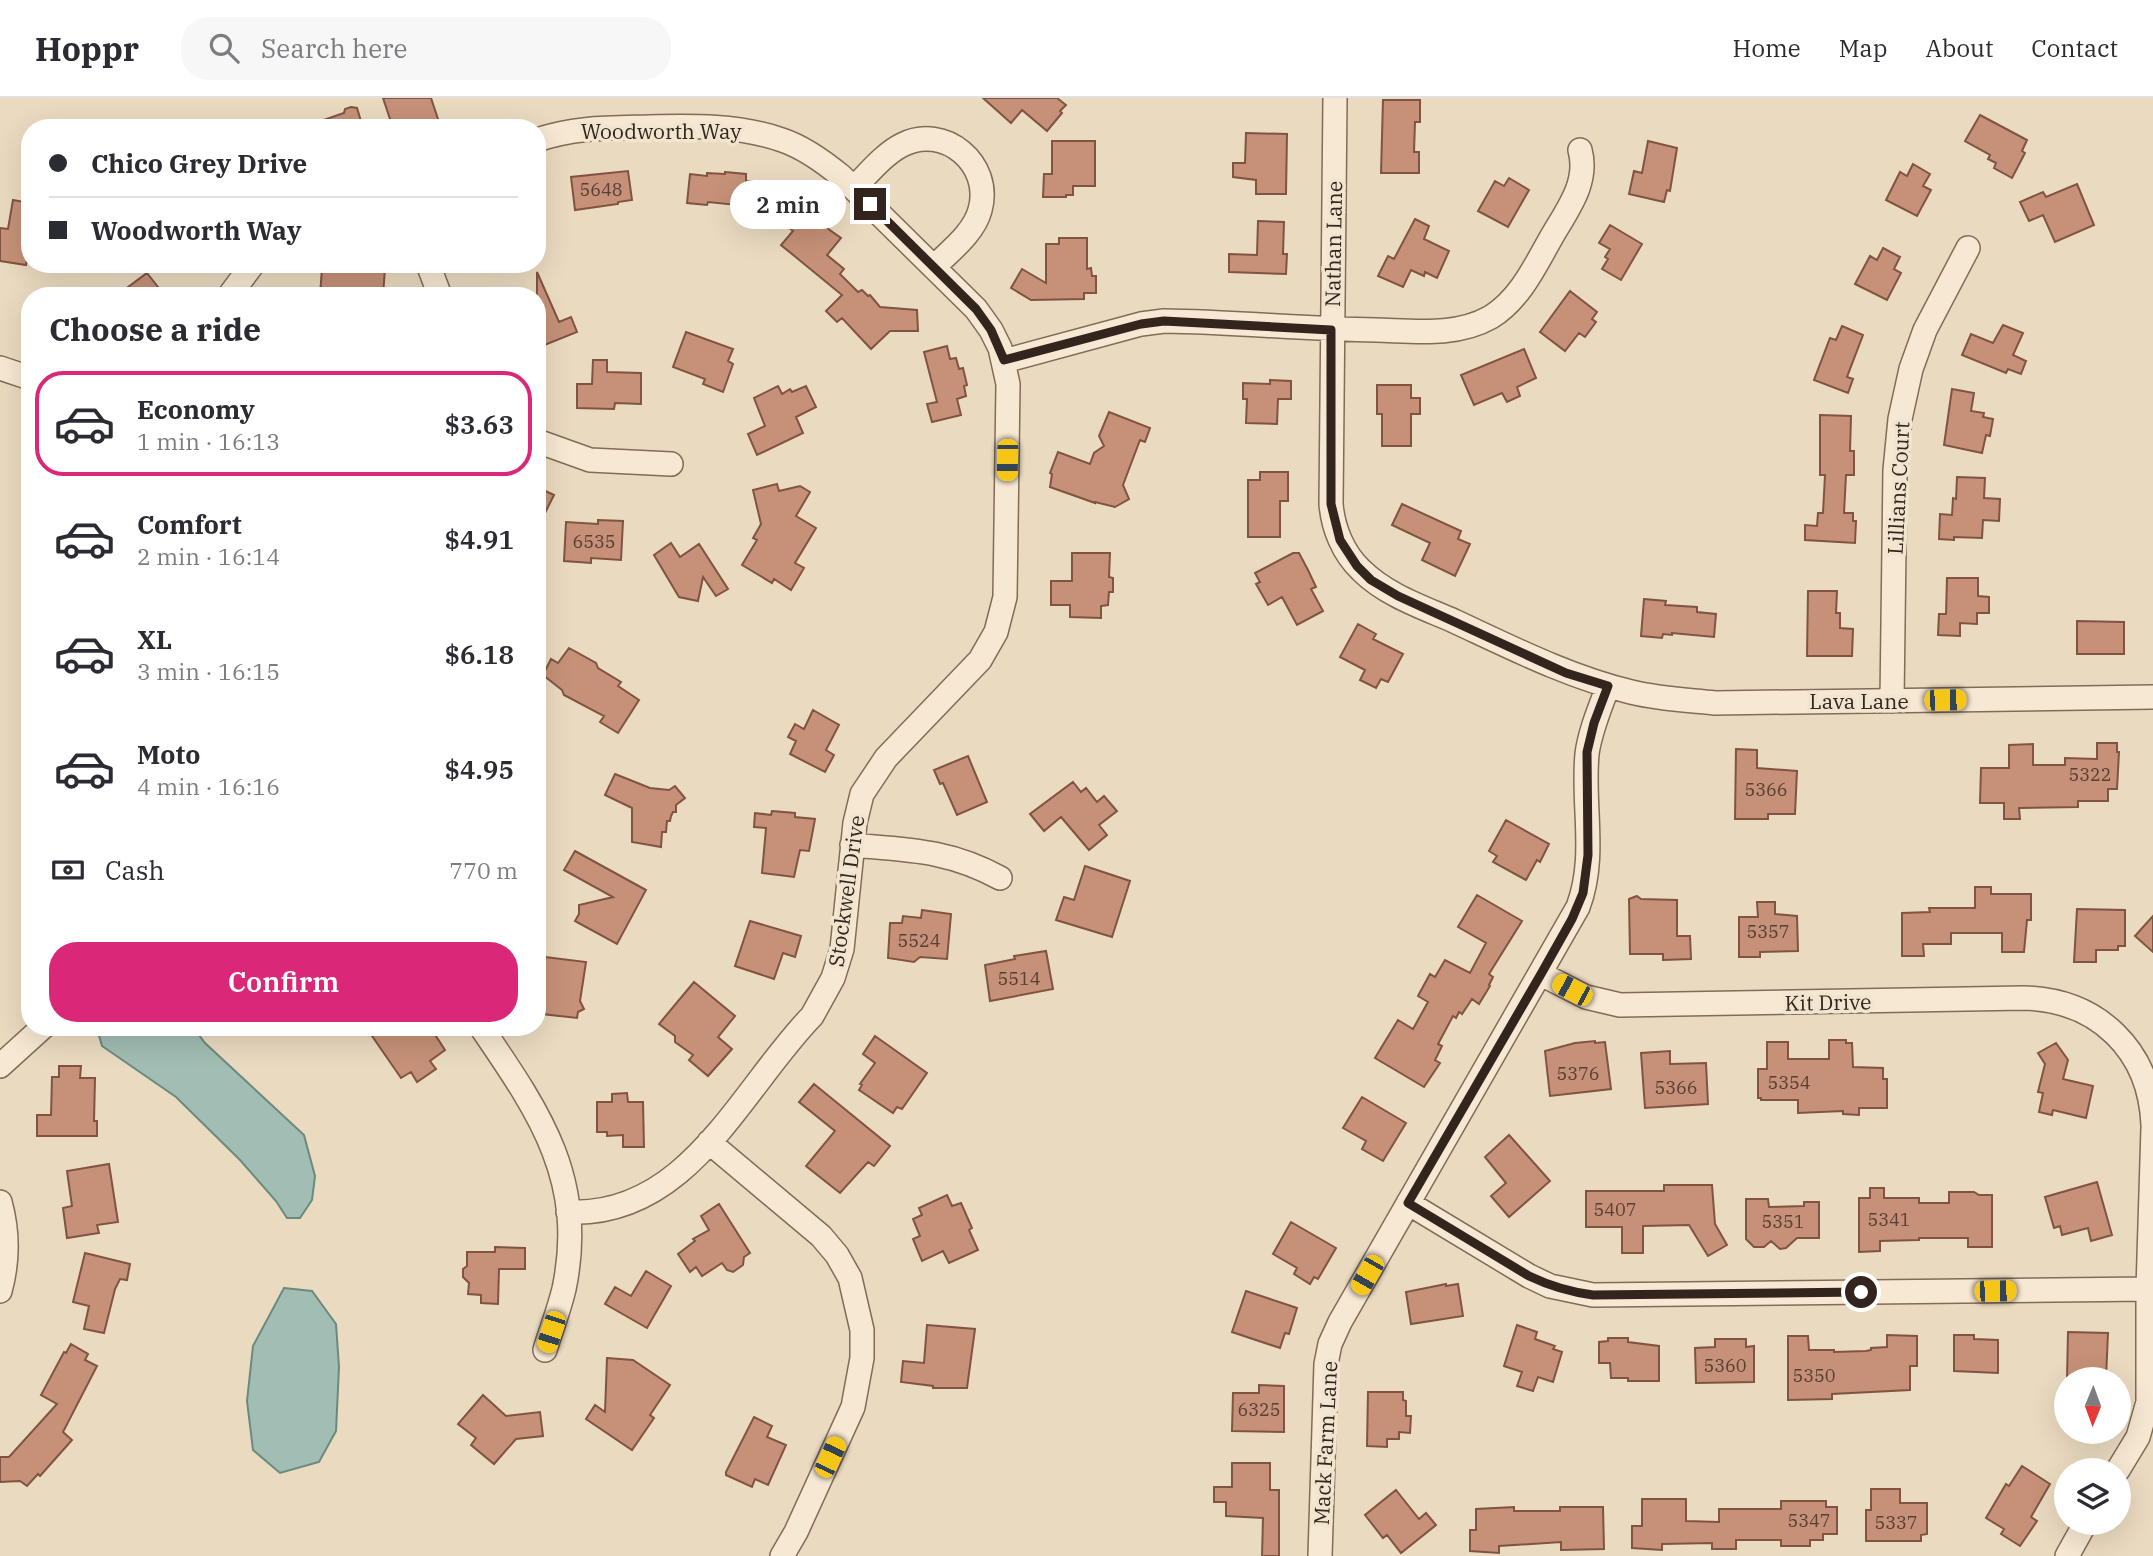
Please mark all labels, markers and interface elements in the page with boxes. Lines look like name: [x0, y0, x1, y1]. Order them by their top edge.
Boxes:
search box: [181, 17, 671, 80]
text: Hoppr: [35, 27, 139, 70]
icon: search: [205, 29, 243, 67]
text: Search here: [261, 31, 408, 65]
text: Home: [1733, 32, 1801, 64]
text: Map: [1839, 32, 1887, 64]
text: About: [1925, 32, 1993, 64]
text: Contact: [2031, 32, 2118, 64]
street label: Woodworth Way: [581, 117, 742, 145]
text: Chico Grey Drive: [91, 146, 307, 180]
house number: 5648: [579, 178, 623, 201]
callout: 2 min: [730, 180, 846, 228]
street label: Nathan Lane: [1318, 181, 1348, 307]
route end: [854, 188, 886, 220]
text: 2 min: [756, 189, 820, 219]
text: Woodworth Way: [91, 213, 302, 247]
text: Choose a ride: [49, 308, 261, 350]
icon: car: [53, 392, 116, 455]
text: Economy: [137, 392, 255, 426]
text: $3.63: [445, 407, 514, 441]
street label: Lillians Court: [1881, 421, 1915, 555]
text: 1 min · 16:13: [137, 426, 280, 456]
car: [997, 439, 1018, 481]
icon: car: [53, 507, 116, 570]
text: Comfort: [137, 507, 242, 541]
text: $4.91: [445, 522, 514, 556]
house number: 6535: [572, 530, 616, 553]
text: 2 min · 16:14: [137, 541, 280, 571]
icon: car: [53, 622, 116, 685]
text: XL: [137, 622, 172, 656]
text: $6.18: [445, 637, 514, 671]
text: 3 min · 16:15: [137, 656, 280, 686]
street label: Lava Lane: [1809, 687, 1909, 715]
car: [1924, 689, 1967, 711]
icon: car: [53, 737, 116, 800]
text: Moto: [137, 737, 200, 771]
text: $4.95: [445, 752, 514, 786]
house number: 5322: [2068, 763, 2112, 786]
text: 4 min · 16:16: [137, 771, 280, 801]
house number: 5366: [1744, 778, 1788, 801]
street label: Stockwell Drive: [822, 813, 870, 969]
icon: cash: [49, 851, 87, 889]
text: Cash: [105, 853, 165, 887]
text: 770 m: [449, 855, 518, 885]
house number: 5357: [1746, 920, 1790, 943]
house number: 5524: [897, 929, 941, 952]
button: Confirm: [49, 942, 518, 1022]
house number: 5514: [997, 967, 1041, 990]
car: [1549, 971, 1596, 1009]
street label: Kit Drive: [1784, 987, 1872, 1017]
house number: 5376: [1556, 1062, 1600, 1085]
house number: 5354: [1767, 1071, 1811, 1094]
house number: 5366: [1654, 1076, 1698, 1099]
house number: 5407: [1593, 1198, 1637, 1221]
house number: 5341: [1867, 1208, 1911, 1231]
house number: 5351: [1761, 1210, 1805, 1233]
car: [1348, 1252, 1387, 1298]
route start: [1845, 1276, 1877, 1308]
car: [1974, 1280, 2017, 1302]
car: [535, 1309, 568, 1355]
house number: 5360: [1703, 1354, 1747, 1377]
street label: Mack Farm Lane: [1307, 1360, 1343, 1526]
house number: 5350: [1792, 1364, 1836, 1387]
north arrow: [2054, 1367, 2132, 1444]
map controls: [2054, 1367, 2131, 1535]
house number: 6325: [1237, 1398, 1281, 1421]
car: [812, 1434, 849, 1480]
button: layers: [2054, 1458, 2131, 1535]
house number: 5347: [1787, 1509, 1831, 1532]
house number: 5337: [1874, 1511, 1918, 1534]

